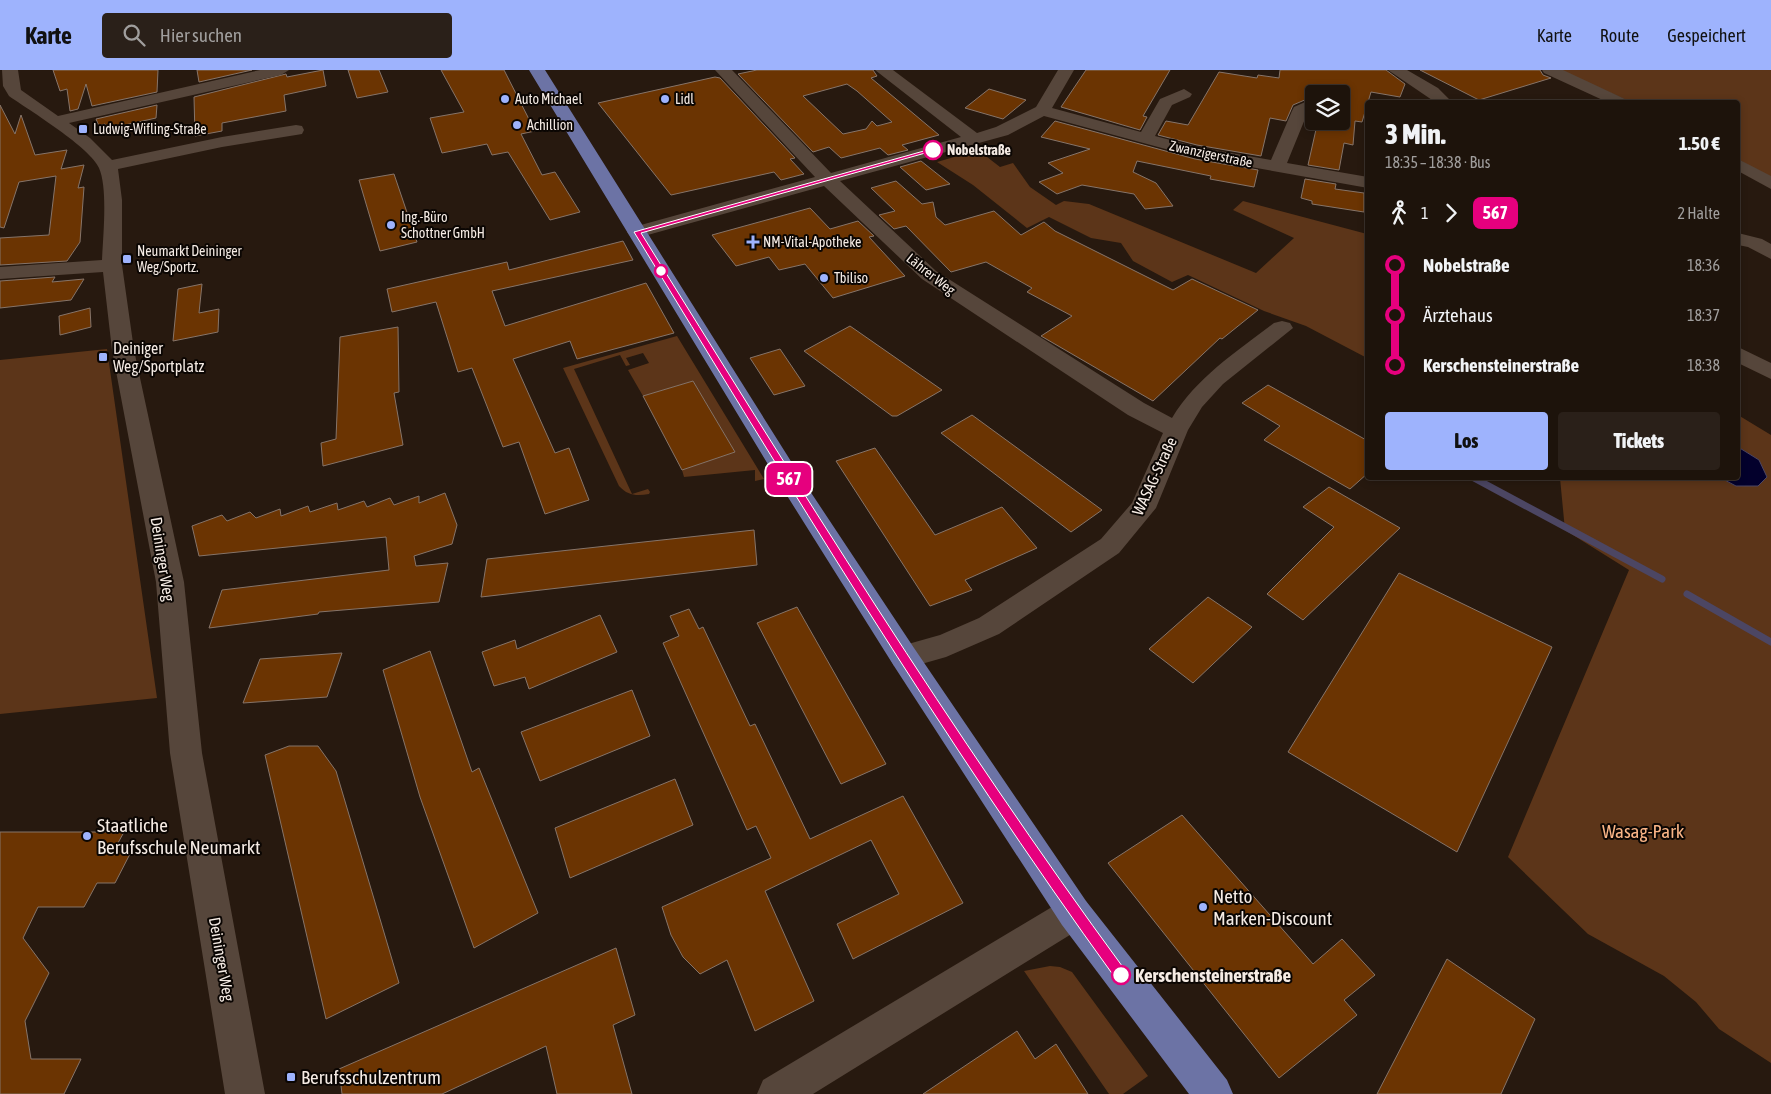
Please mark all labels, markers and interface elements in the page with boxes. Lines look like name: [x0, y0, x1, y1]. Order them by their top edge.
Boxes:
search box: [102, 13, 452, 58]
icon: search: [120, 21, 148, 49]
text: Karte: [25, 22, 72, 49]
text: Hier suchen: [160, 24, 242, 46]
text: Karte: [1537, 25, 1572, 46]
text: Route: [1600, 25, 1639, 46]
text: Gespeichert: [1667, 25, 1746, 46]
map controls: [1305, 85, 1350, 130]
button: layers: [1305, 85, 1350, 130]
place label: Auto Michael: [515, 91, 582, 107]
place label: Lidl: [675, 91, 694, 107]
marker: Auto Michael: [499, 93, 511, 105]
marker: Lidl: [659, 93, 671, 105]
place label: Achillion: [527, 117, 573, 133]
text: 3 Min.: [1385, 118, 1446, 150]
marker: Achillion: [511, 119, 523, 131]
place label: Ludwig-Wifling-Straße: [93, 121, 207, 137]
marker: Ludwig-Wifling-Straße: [77, 123, 89, 135]
text: 1.50 €: [1679, 132, 1720, 154]
street label: Zwanzigerstraße: [1168, 137, 1254, 171]
marker: Nobelstraße: [923, 140, 943, 160]
place label: Nobelstraße: [947, 142, 1011, 158]
text: 18:35 – 18:38 · Bus: [1385, 153, 1490, 171]
icon: walk: [1385, 199, 1413, 227]
icon: forward: [1437, 199, 1465, 227]
text: 567: [1483, 202, 1508, 223]
text: 1: [1421, 204, 1429, 222]
text: 2 Halte: [1678, 204, 1720, 222]
place label: Ing.-Büro Schottner GmbH: [401, 209, 485, 241]
marker: Ing.-Büro Schottner GmbH: [385, 219, 397, 231]
place label: NM-Vital-Apotheke: [763, 234, 861, 250]
marker: NM-Vital-Apotheke: [747, 236, 759, 248]
place label: Neumarkt Deininger Weg/Sportz.: [137, 243, 243, 275]
street label: Lährer Weg: [903, 250, 959, 298]
marker: Neumarkt Deininger Weg/Sportz.: [121, 253, 133, 265]
text: Nobelstraße: [1423, 254, 1510, 276]
text: 18:36: [1687, 256, 1720, 274]
unlabelled marker: [654, 264, 668, 278]
place label: Tbiliso: [834, 270, 868, 286]
marker: Tbiliso: [818, 272, 830, 284]
text: Ärztehaus: [1423, 304, 1493, 326]
text: 18:37: [1687, 306, 1720, 324]
place label: Deiniger Weg/Sportplatz: [113, 339, 205, 376]
marker: Deiniger Weg/Sportplatz: [97, 351, 109, 363]
text: Kerschensteinerstraße: [1423, 354, 1579, 376]
text: 18:38: [1687, 356, 1720, 374]
button: Los: [1385, 412, 1548, 470]
button: Tickets: [1558, 412, 1720, 470]
street label: WASAG-Straße: [1128, 434, 1180, 518]
line badge: 567: [760, 463, 818, 495]
text: 567: [776, 468, 802, 489]
street label: Deininger Weg: [146, 516, 179, 603]
place label: Staatliche Berufsschule Neumarkt: [97, 814, 261, 858]
park label: Wasag-Park: [1602, 820, 1685, 842]
marker: Staatliche Berufsschule Neumarkt: [81, 830, 93, 842]
place label: Netto Marken-Discount: [1213, 885, 1332, 929]
marker: Netto Marken-Discount: [1197, 901, 1209, 913]
street label: Deininger Weg: [205, 916, 238, 1003]
place label: Kerschensteinerstraße: [1135, 964, 1292, 986]
marker: Kerschensteinerstraße: [1111, 965, 1131, 985]
place label: Berufsschulzentrum: [301, 1066, 441, 1088]
marker: Berufsschulzentrum: [285, 1071, 297, 1083]

